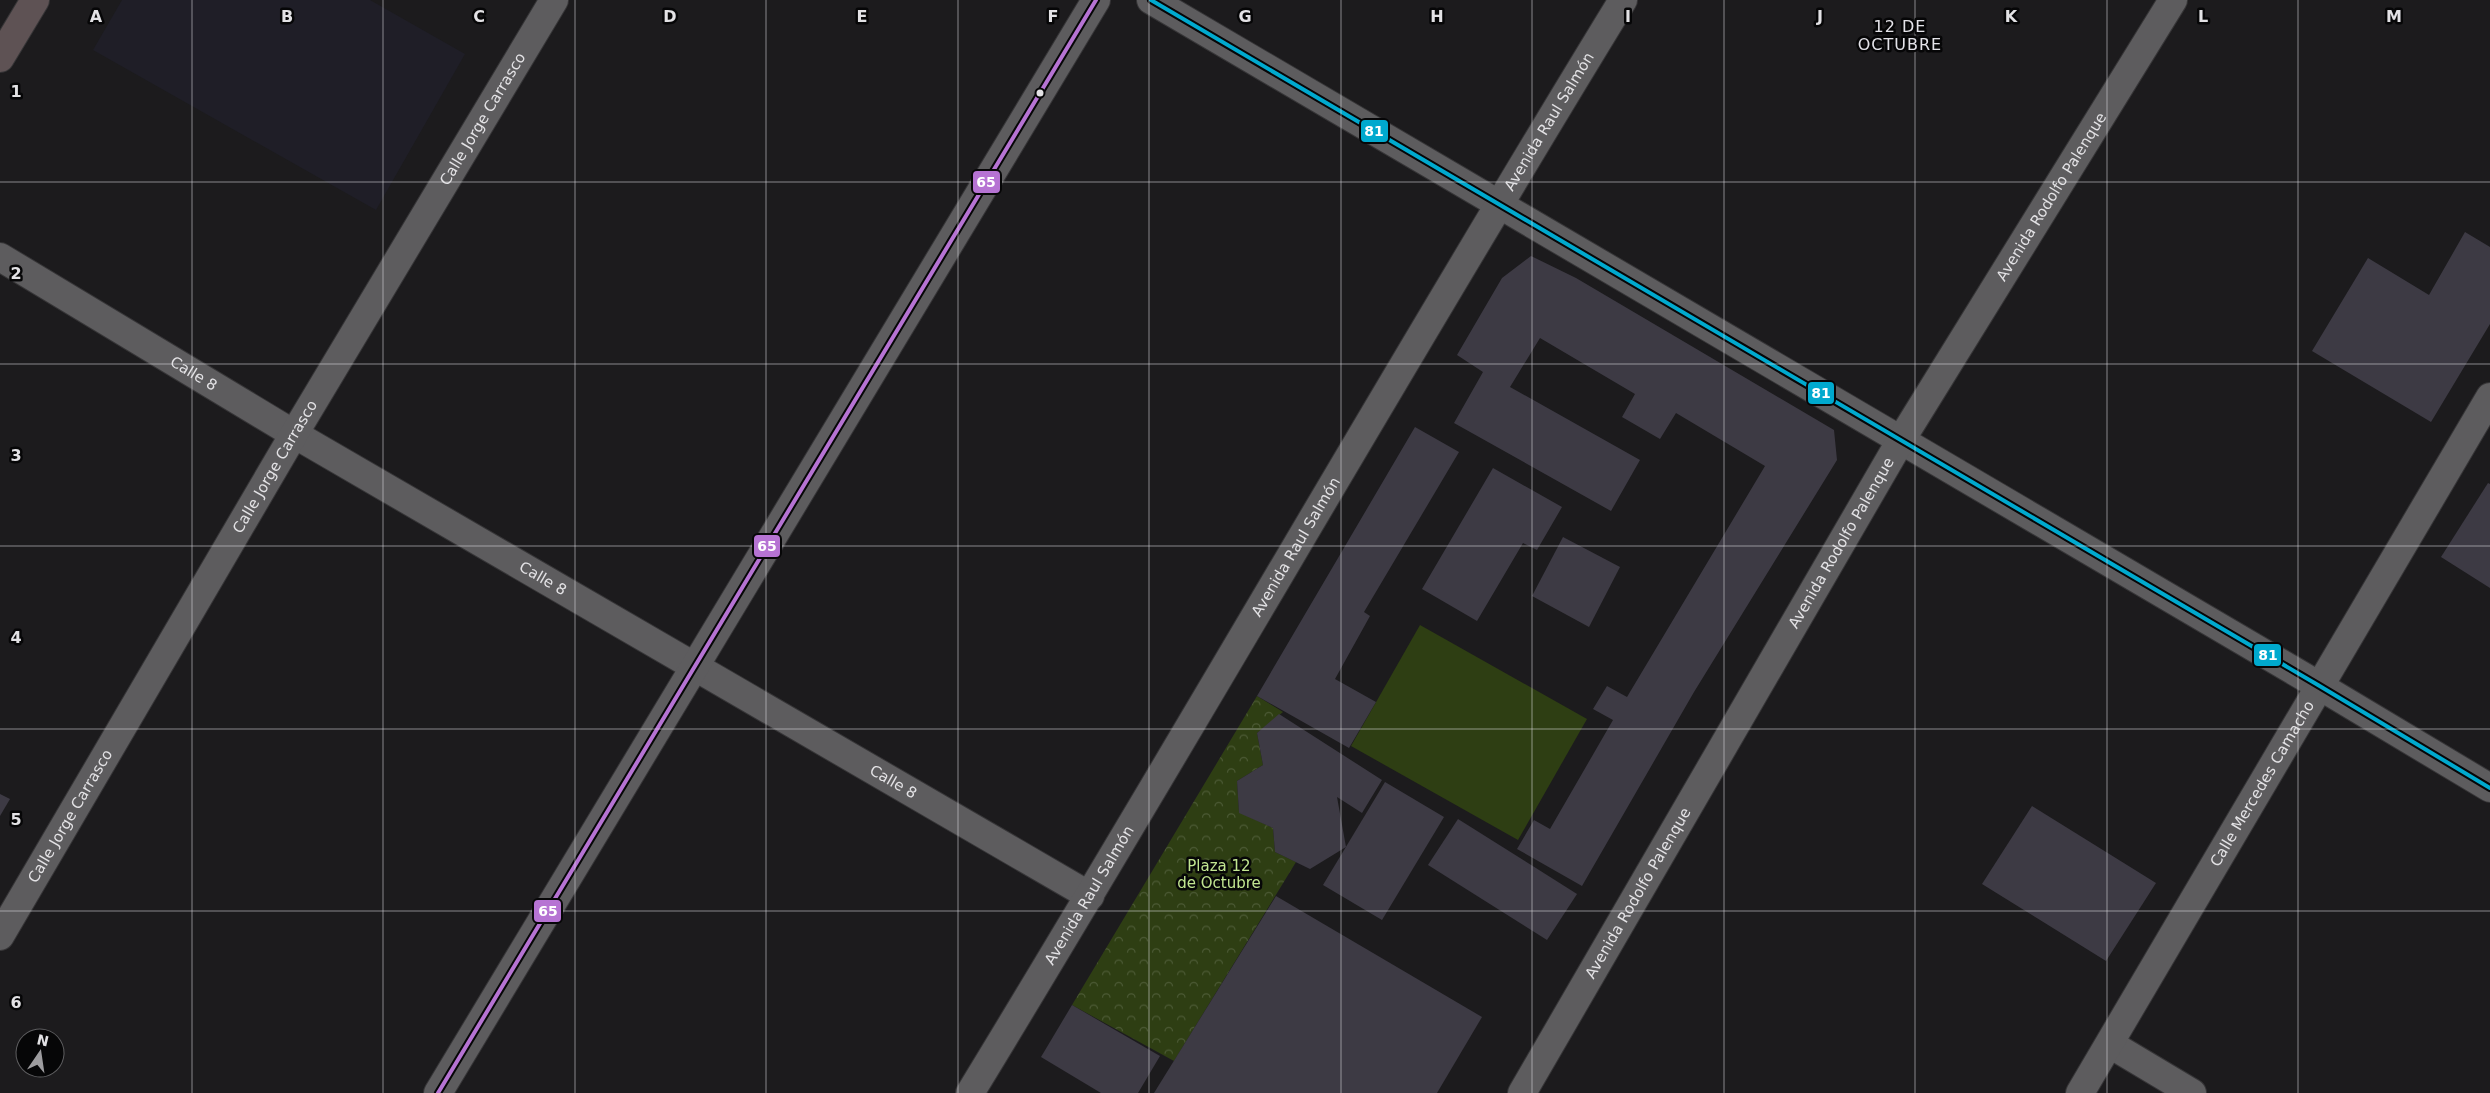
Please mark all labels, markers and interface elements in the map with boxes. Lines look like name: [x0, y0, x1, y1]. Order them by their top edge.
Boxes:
text: A: [90, 7, 103, 26]
text: B: [281, 7, 293, 26]
text: C: [473, 7, 485, 26]
text: D: [663, 7, 677, 26]
text: E: [857, 7, 867, 26]
text: F: [1048, 7, 1058, 26]
text: G: [1238, 7, 1252, 26]
text: H: [1430, 7, 1444, 26]
text: I: [1625, 7, 1631, 26]
text: J: [1816, 7, 1823, 26]
text: K: [2005, 7, 2018, 26]
text: L: [2198, 7, 2208, 26]
text: M: [2386, 7, 2402, 26]
district label: 12 DE OCTUBRE: [1858, 17, 1942, 54]
street label: Calle Jorge Carrasco: [436, 49, 529, 189]
street label: Avenida Raul Salmón: [1500, 49, 1598, 194]
text: 1: [10, 82, 22, 101]
unlabelled marker: [1035, 88, 1045, 98]
street label: Avenida Rodolfo Palenque: [1993, 109, 2110, 284]
line badge: 81: [1360, 119, 1389, 143]
text: 81: [1364, 123, 1384, 139]
line badge: 65: [972, 170, 1001, 194]
text: 65: [976, 174, 996, 190]
text: 2: [10, 264, 22, 283]
street label: Calle 8: [167, 353, 220, 395]
line badge: 81: [1807, 381, 1835, 405]
text: 81: [1811, 385, 1831, 401]
street label: Calle Jorge Carrasco: [229, 397, 321, 536]
text: 3: [10, 446, 22, 465]
street label: Avenida Rodolfo Palenque: [1785, 454, 1898, 632]
street label: Avenida Raul Salmón: [1248, 474, 1344, 620]
line badge: 65: [753, 534, 781, 558]
text: 65: [757, 538, 777, 554]
street label: Calle 8: [516, 558, 570, 599]
text: 4: [10, 628, 22, 647]
line badge: 81: [2253, 643, 2282, 667]
text: 81: [2258, 647, 2278, 663]
street label: Calle Mercedes Camacho: [2206, 698, 2318, 870]
street label: Calle Jorge Carrasco: [24, 746, 116, 886]
street label: Calle 8: [866, 761, 920, 803]
street label: Avenida Rodolfo Palenque: [1581, 805, 1695, 982]
text: 5: [10, 810, 22, 829]
street label: Avenida Raul Salmón: [1041, 822, 1138, 968]
park label: Plaza 12 de Octubre: [1177, 857, 1261, 892]
line badge: 65: [533, 899, 562, 923]
text: 65: [538, 903, 558, 919]
text: 6: [10, 993, 22, 1012]
north arrow: [15, 1028, 65, 1078]
text: N: [35, 1031, 50, 1049]

